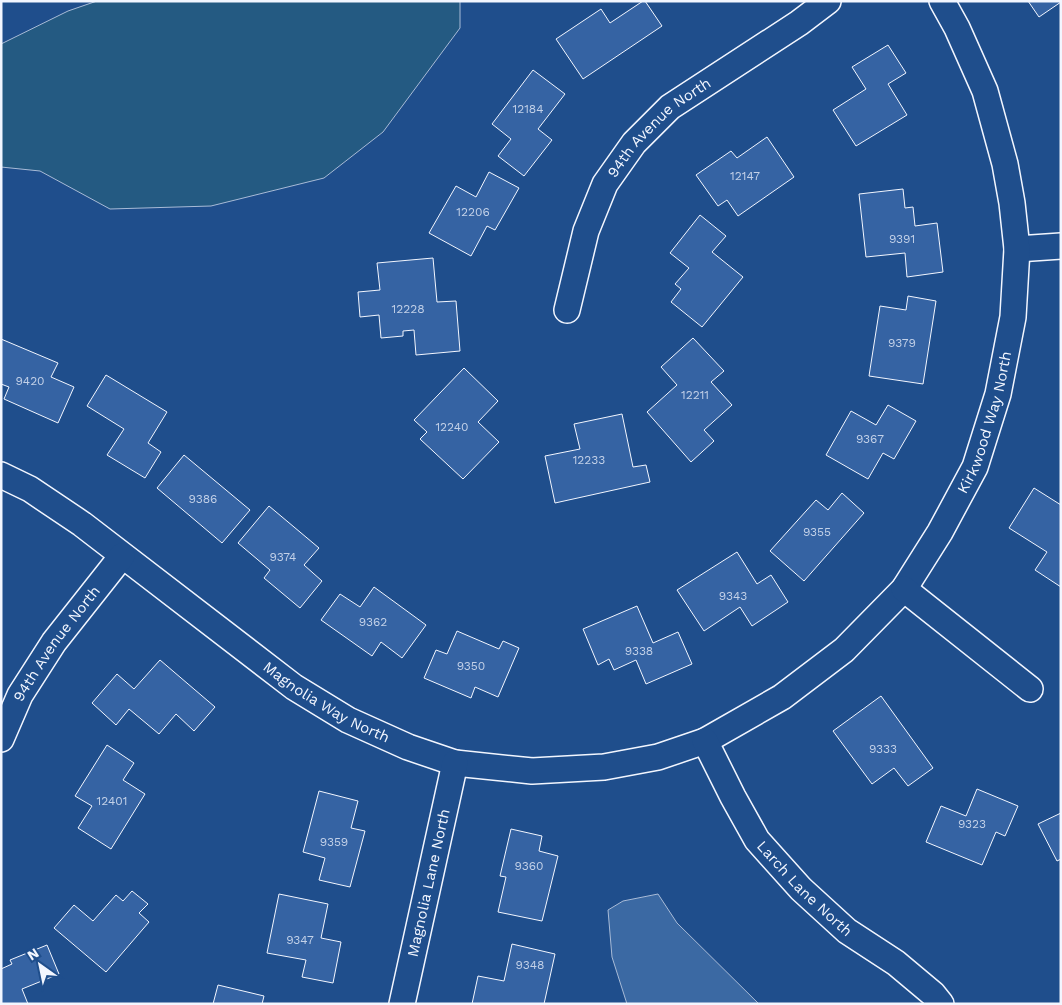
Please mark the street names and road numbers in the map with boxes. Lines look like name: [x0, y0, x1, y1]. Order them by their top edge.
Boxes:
street label: 94th Avenue North: [603, 74, 714, 181]
street label: Kirkwood Way North: [953, 350, 1015, 497]
street label: 94th Avenue North: [9, 582, 104, 704]
street label: Magnolia Way North: [259, 658, 392, 747]
street label: Magnolia Lane North: [404, 807, 454, 959]
street label: Larch Lane North: [753, 837, 856, 940]

